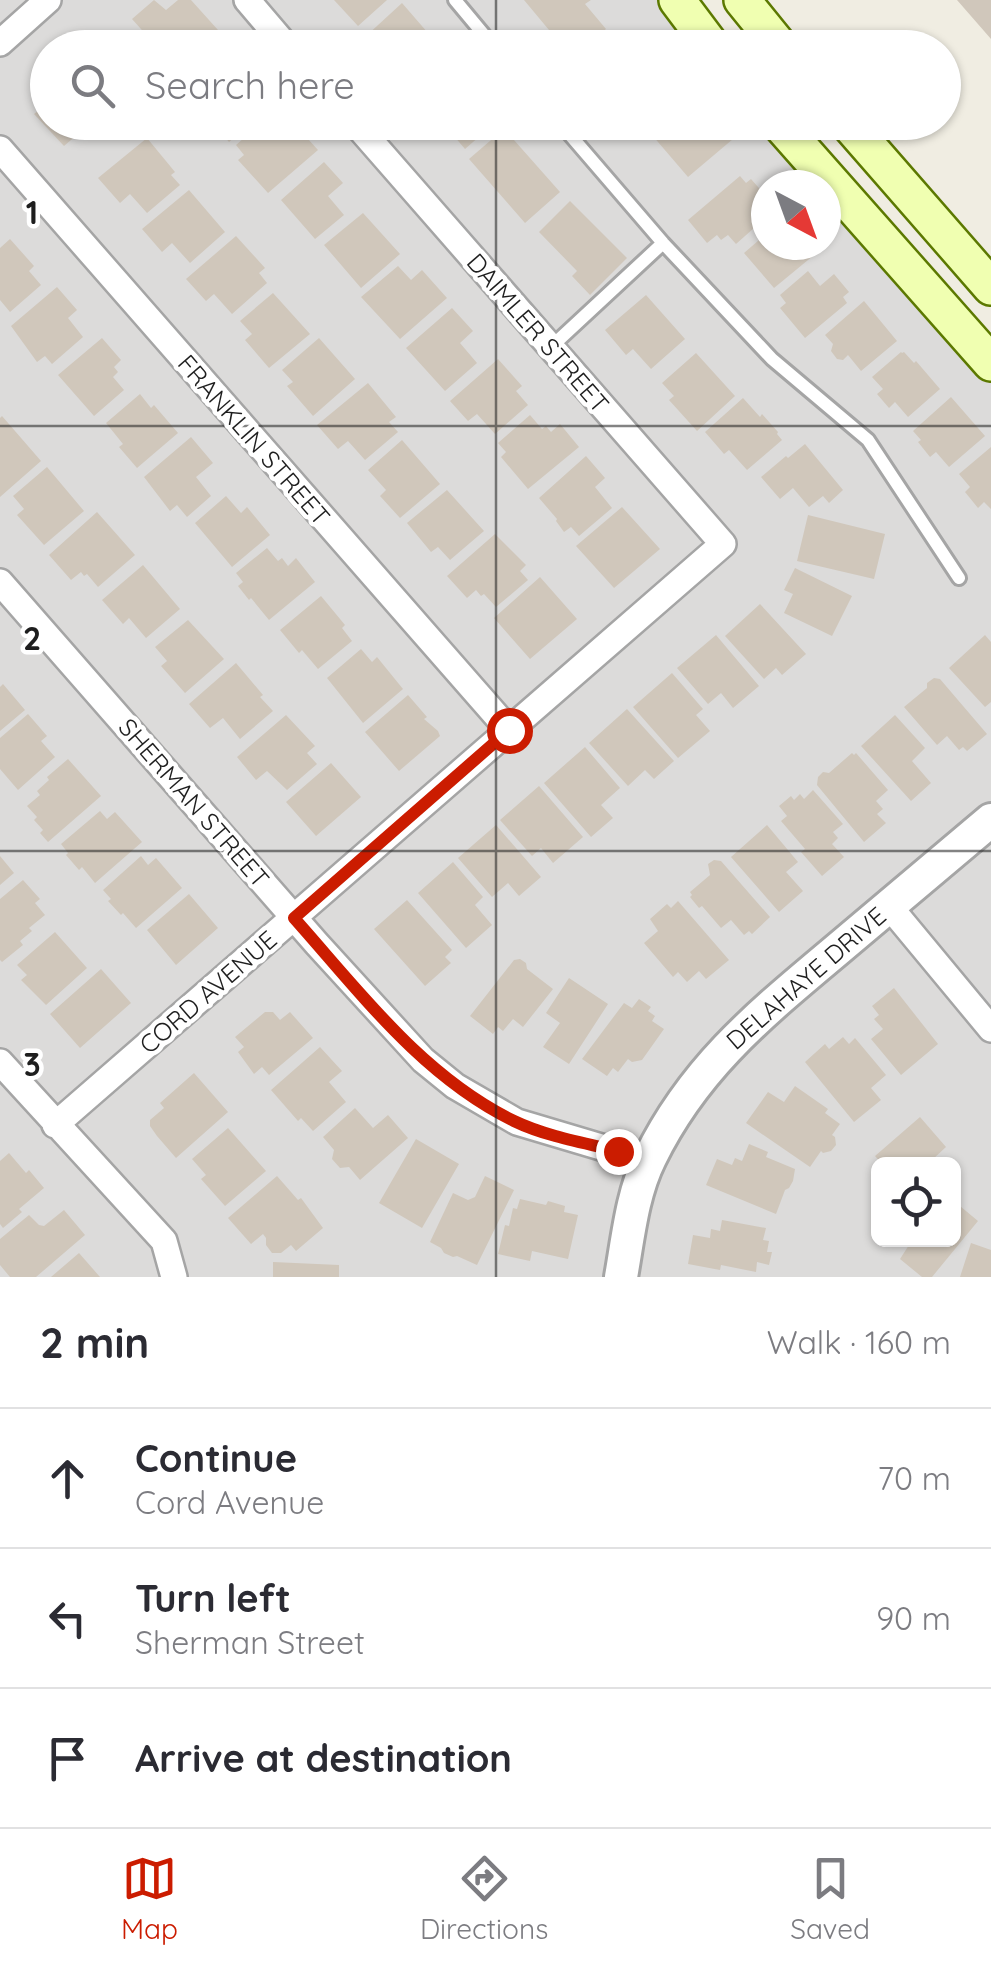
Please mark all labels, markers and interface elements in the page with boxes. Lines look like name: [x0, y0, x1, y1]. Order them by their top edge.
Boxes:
search box: [30, 30, 961, 140]
icon: search: [65, 58, 120, 113]
text: Search here: [145, 61, 355, 109]
north arrow: [751, 170, 841, 260]
text: 1: [26, 192, 38, 232]
street label: DAIMLER STREET: [461, 246, 616, 419]
street label: FRANKLIN STREET: [172, 348, 337, 531]
text: 2: [23, 618, 41, 658]
route start: [487, 708, 533, 754]
street label: SHERMAN STREET: [112, 712, 276, 894]
street label: DELAHAYE DRIVE: [719, 900, 892, 1055]
street label: CORD AVENUE: [133, 924, 283, 1060]
text: 3: [23, 1044, 41, 1084]
route end: [596, 1129, 642, 1175]
map controls: [871, 1157, 961, 1247]
button: locate: [871, 1157, 961, 1247]
text: 2 min: [40, 1316, 149, 1369]
text: Walk · 160 m: [767, 1322, 951, 1362]
text: Continue: [135, 1434, 297, 1482]
icon: ahead: [40, 1451, 95, 1506]
text: 70 m: [878, 1458, 951, 1498]
text: Cord Avenue: [135, 1482, 324, 1522]
text: Turn left: [135, 1574, 291, 1622]
icon: left: [40, 1591, 95, 1646]
text: 90 m: [876, 1598, 951, 1638]
text: Sherman Street: [135, 1622, 365, 1662]
icon: arrive: [40, 1731, 95, 1786]
text: Arrive at destination: [135, 1734, 512, 1782]
tab: Map: [121, 1851, 178, 1946]
tab: Directions: [420, 1851, 548, 1946]
tab: Saved: [790, 1851, 870, 1946]

